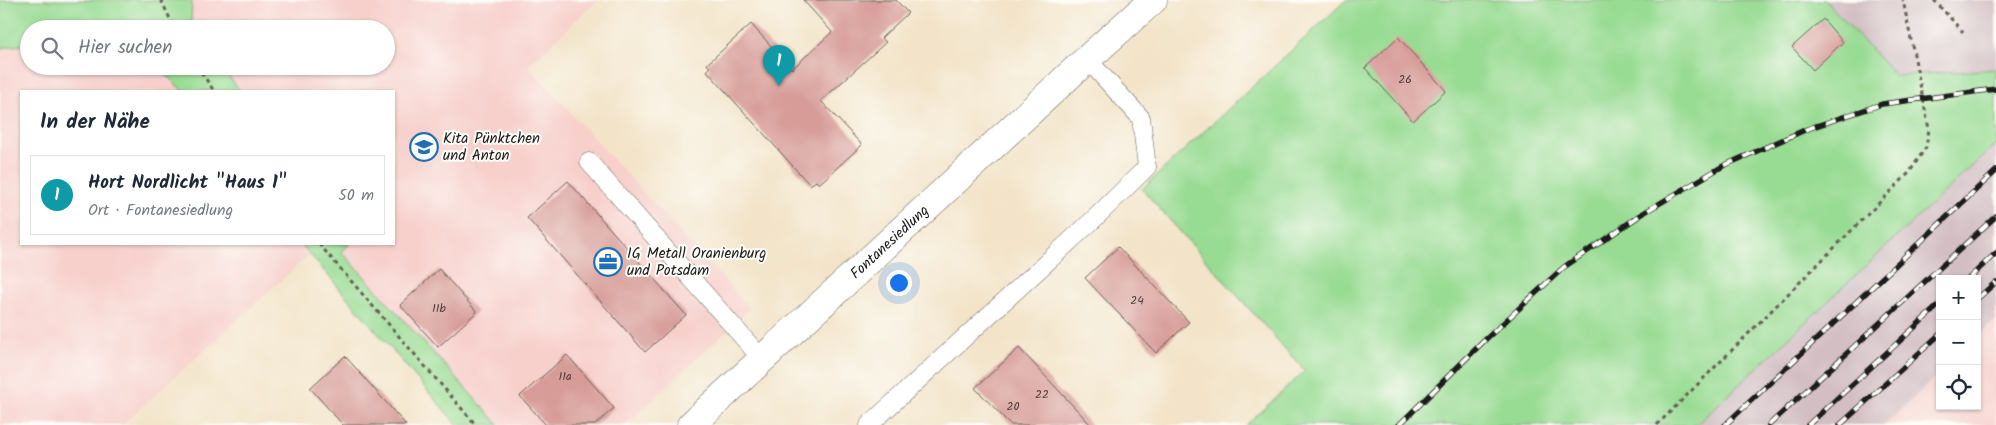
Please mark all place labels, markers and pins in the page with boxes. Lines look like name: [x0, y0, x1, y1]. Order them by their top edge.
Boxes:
pin: 1: [763, 45, 795, 86]
place label: Kita Pünktchen und Anton: [443, 127, 540, 168]
school or university icon: Kita Pünktchen und Anton: [409, 132, 439, 162]
place label: IG Metall Oranienburg und Potsdam: [627, 242, 766, 283]
office icon: IG Metall Oranienburg und Potsdam: [593, 247, 623, 277]

